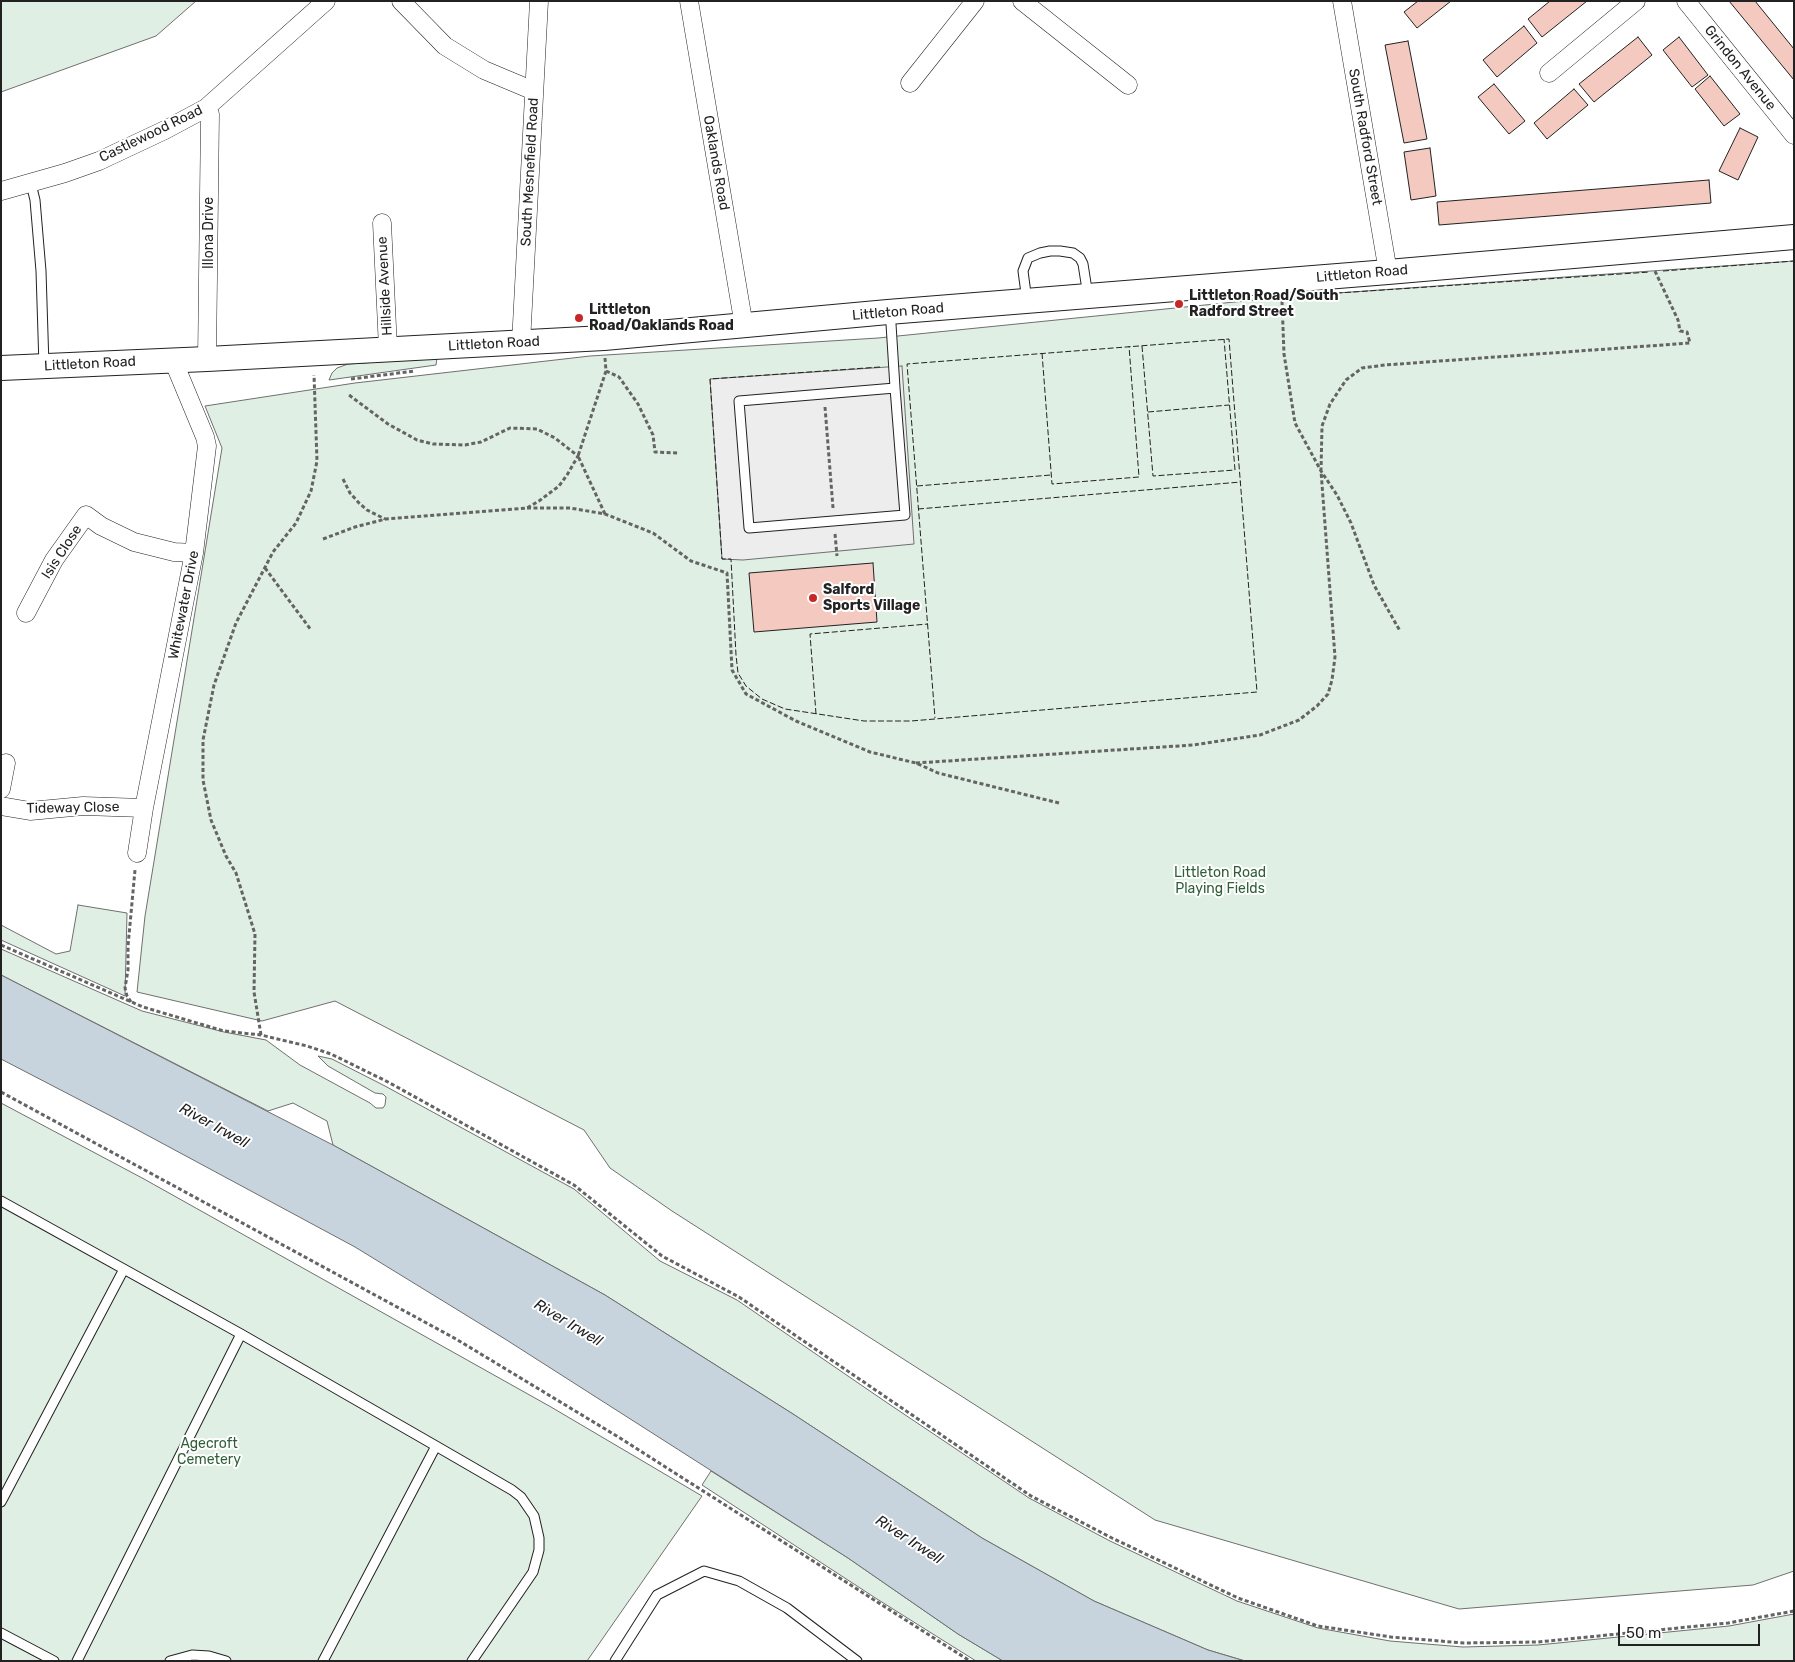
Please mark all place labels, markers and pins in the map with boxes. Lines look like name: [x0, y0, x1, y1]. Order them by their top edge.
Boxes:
place label: Littleton Road/South Radford Street: [1189, 288, 1339, 321]
marker: Littleton Road/South Radford Street: [1173, 298, 1185, 310]
place label: Littleton Road/Oaklands Road: [589, 302, 734, 334]
marker: Littleton Road/Oaklands Road: [573, 312, 585, 324]
place label: Salford Sports Village: [823, 582, 920, 614]
marker: Salford Sports Village: [807, 592, 819, 604]

